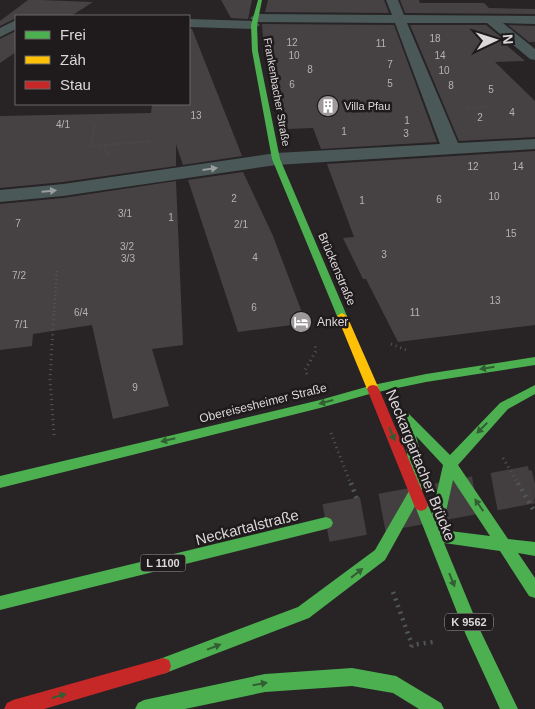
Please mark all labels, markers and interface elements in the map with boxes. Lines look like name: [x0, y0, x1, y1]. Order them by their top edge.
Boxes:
legend: [15, 15, 190, 105]
north arrow: [470, 15, 520, 65]
text: Frei: [60, 26, 86, 43]
house number: 18: [429, 33, 441, 44]
text: N: [500, 33, 516, 45]
street label: Frankenbacher Straße: [262, 37, 292, 147]
house number: 12: [286, 37, 298, 48]
house number: 11: [376, 38, 387, 49]
house number: 10: [288, 50, 300, 61]
house number: 14: [434, 50, 446, 61]
text: Zäh: [60, 51, 86, 68]
house number: 7: [387, 59, 393, 70]
house number: 8: [307, 64, 313, 75]
house number: 10: [438, 65, 450, 76]
text: Stau: [60, 76, 91, 93]
house number: 5: [387, 78, 393, 89]
house number: 6: [289, 79, 295, 90]
house number: 8: [448, 80, 454, 91]
house number: 5: [488, 84, 494, 95]
building icon: Villa Pfau: [316, 94, 340, 118]
place label: Villa Pfau: [344, 100, 390, 112]
house number: 4: [509, 107, 515, 118]
house number: 13: [190, 110, 202, 121]
house number: 2: [477, 112, 483, 123]
house number: 1: [404, 115, 410, 126]
house number: 4/1: [56, 119, 70, 130]
house number: 1: [341, 126, 347, 137]
house number: 3: [403, 128, 409, 139]
house number: 12: [467, 161, 479, 172]
house number: 14: [512, 161, 524, 172]
one-way arrow: [202, 165, 218, 173]
one-way arrow: [41, 187, 57, 195]
house number: 10: [488, 191, 500, 202]
house number: 2: [231, 193, 237, 204]
house number: 6: [436, 194, 442, 205]
house number: 1: [359, 195, 365, 206]
house number: 3/1: [118, 208, 132, 219]
house number: 1: [168, 212, 174, 223]
house number: 7: [15, 218, 21, 229]
house number: 2/1: [234, 219, 248, 230]
house number: 15: [505, 228, 517, 239]
street label: Brückenstraße: [315, 230, 359, 308]
house number: 3/2: [120, 241, 134, 252]
house number: 3: [381, 249, 387, 260]
house number: 4: [252, 252, 258, 263]
house number: 3/3: [121, 253, 135, 264]
house number: 7/2: [12, 270, 26, 281]
house number: 13: [489, 295, 501, 306]
house number: 6: [251, 302, 257, 313]
house number: 6/4: [74, 307, 88, 318]
house number: 11: [410, 307, 421, 318]
hotel icon: Anker: [289, 310, 313, 334]
place label: Anker: [317, 315, 348, 329]
house number: 7/1: [14, 319, 28, 330]
one-way arrow: [478, 365, 494, 373]
street label: Obereisesheimer Straße: [198, 380, 328, 426]
house number: 9: [132, 382, 138, 393]
street label: Neckargartacher Brücke: [383, 387, 459, 543]
one-way arrow: [319, 398, 334, 406]
one-way arrow: [477, 422, 489, 434]
one-way arrow: [389, 427, 397, 441]
one-way arrow: [161, 436, 176, 444]
one-way arrow: [474, 498, 484, 512]
street label: Neckartalstraße: [194, 506, 300, 548]
road number: L 1100: [140, 554, 186, 572]
one-way arrow: [350, 567, 363, 578]
one-way arrow: [448, 573, 456, 588]
road number: K 9562: [445, 614, 493, 630]
one-way arrow: [207, 643, 222, 651]
one-way arrow: [253, 680, 269, 688]
one-way arrow: [52, 692, 67, 700]

